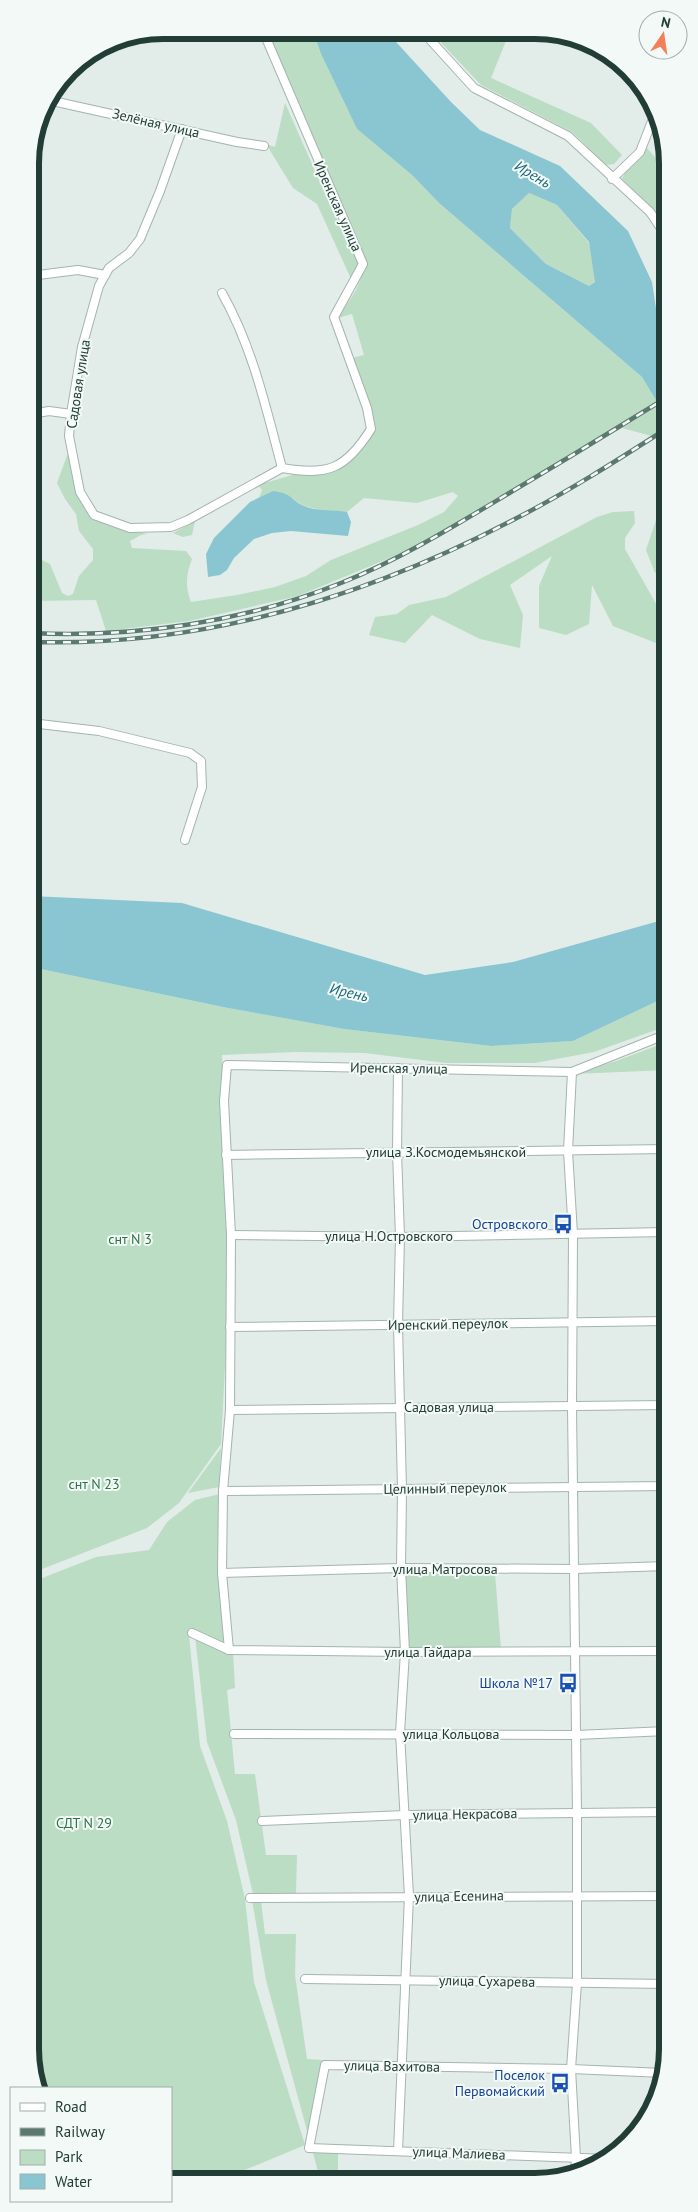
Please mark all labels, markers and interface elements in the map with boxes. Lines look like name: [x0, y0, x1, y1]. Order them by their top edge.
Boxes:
north arrow: [638, 10, 688, 60]
text: N: [659, 13, 672, 32]
street label: Зелёная улица: [111, 104, 201, 142]
water label: Ирень: [511, 156, 555, 192]
street label: Иренская улица: [310, 158, 366, 254]
street label: Садовая улица: [62, 338, 94, 430]
water label: Ирень: [328, 978, 370, 1006]
street label: Иренская улица: [350, 1058, 448, 1078]
street label: улица З.Космодемьянской: [366, 1143, 526, 1161]
bus stop icon: Островского: [552, 1213, 574, 1235]
place label: Островского: [472, 1215, 548, 1233]
street label: улица Н.Островского: [325, 1227, 453, 1245]
park label: снт N 3: [108, 1230, 152, 1248]
street label: Иренский переулок: [388, 1314, 509, 1334]
street label: Садовая улица: [404, 1398, 494, 1416]
park label: снт N 23: [68, 1475, 120, 1493]
street label: Целинный переулок: [383, 1478, 507, 1498]
street label: улица Матросова: [392, 1560, 498, 1578]
street label: улица Гайдара: [384, 1643, 472, 1661]
bus stop icon: Школа №17: [557, 1672, 579, 1694]
place label: Школа №17: [479, 1674, 553, 1692]
street label: улица Кольцова: [402, 1725, 500, 1743]
street label: улица Некрасова: [413, 1804, 517, 1824]
park label: СДТ N 29: [56, 1814, 112, 1832]
street label: улица Есенина: [414, 1886, 504, 1906]
street label: улица Сухарева: [439, 1971, 535, 1991]
street label: улица Вахитова: [344, 2056, 440, 2076]
place label: Поселок Первомайский: [455, 2066, 545, 2100]
bus stop icon: Поселок Первомайский: [549, 2072, 571, 2094]
legend: [10, 2087, 172, 2202]
text: Road: [55, 2097, 87, 2116]
text: Railway: [55, 2122, 105, 2141]
street label: улица Малиева: [412, 2142, 506, 2164]
text: Park: [55, 2147, 83, 2166]
text: Water: [55, 2172, 92, 2191]

